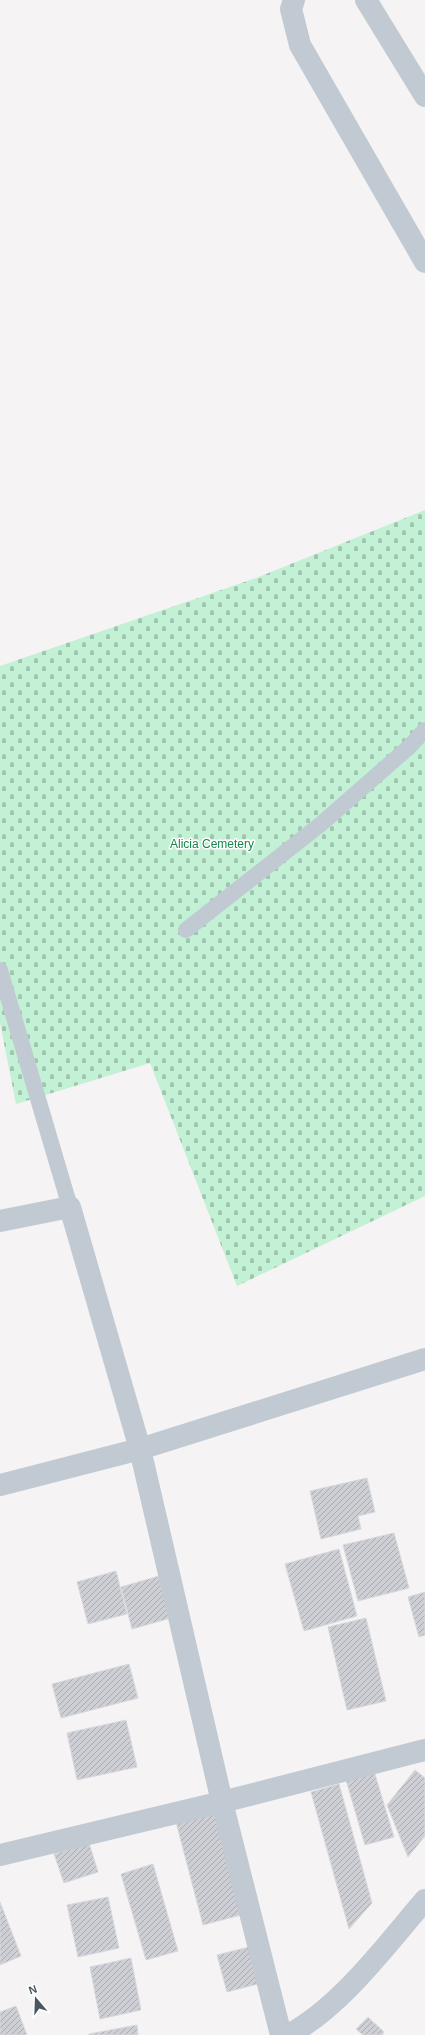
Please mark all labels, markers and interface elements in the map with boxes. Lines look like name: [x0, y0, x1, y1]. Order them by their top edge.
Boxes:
park label: Alicia Cemetery: [170, 837, 254, 851]
north arrow: [16, 1979, 56, 2019]
text: N: [27, 1983, 39, 1997]

